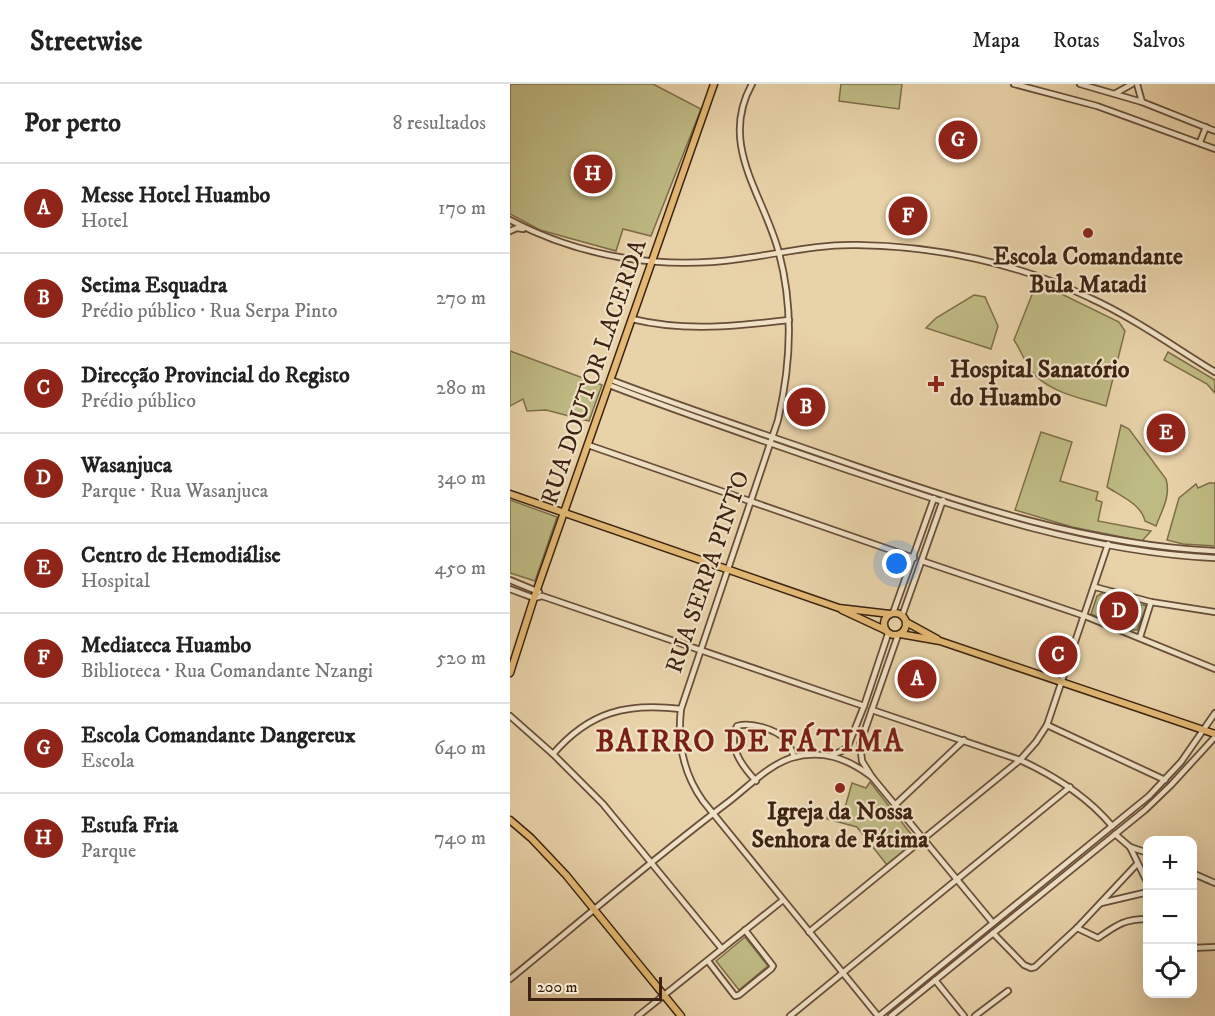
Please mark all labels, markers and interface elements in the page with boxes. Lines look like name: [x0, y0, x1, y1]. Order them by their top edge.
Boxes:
text: Streetwise: [30, 24, 142, 59]
text: Mapa: [972, 28, 1020, 54]
text: Rotas: [1053, 28, 1100, 54]
text: Salvos: [1133, 28, 1185, 54]
text: Por perto: [24, 107, 121, 140]
text: 8 resultados: [392, 111, 486, 136]
pin: G: [938, 118, 978, 162]
pin: H: [574, 152, 613, 196]
text: Messe Hotel Huambo: [81, 182, 270, 209]
pin: F: [888, 194, 928, 238]
text: A: [37, 196, 50, 221]
text: 170 m: [438, 196, 486, 221]
text: Hotel: [81, 209, 128, 234]
marker: Escola Comandante Bula Matadi: [1081, 226, 1095, 240]
street label: RUA DOUTOR LACERDA: [535, 235, 654, 508]
place label: Escola Comandante Bula Matadi: [993, 242, 1183, 300]
text: Setima Esquadra: [81, 272, 227, 299]
text: B: [37, 286, 50, 311]
text: 270 m: [436, 286, 486, 311]
text: Prédio público · Rua Serpa Pinto: [81, 299, 337, 324]
place label: Hospital Sanatório do Huambo: [950, 355, 1130, 413]
text: Direcção Provincial do Registo: [81, 362, 350, 389]
marker: Hospital Sanatório do Huambo: [927, 375, 945, 393]
text: C: [37, 376, 50, 401]
text: 280 m: [436, 376, 486, 401]
pin: B: [786, 384, 826, 430]
text: Prédio público: [81, 389, 196, 414]
pin: E: [1146, 410, 1186, 456]
text: Wasanjuca: [81, 452, 172, 479]
text: D: [36, 466, 51, 491]
text: 340 m: [437, 466, 486, 491]
street label: RUA SERPA PINTO: [659, 467, 757, 677]
text: Parque · Rua Wasanjuca: [81, 479, 268, 504]
text: Centro de Hemodiálise: [81, 542, 281, 569]
your location: [882, 549, 911, 578]
text: E: [36, 556, 51, 581]
text: 450 m: [435, 556, 486, 581]
text: Hospital: [81, 569, 150, 594]
pin: D: [1100, 588, 1138, 634]
text: Mediateca Huambo: [81, 632, 251, 659]
pin: C: [1038, 632, 1078, 678]
text: F: [37, 646, 50, 671]
text: 520 m: [436, 646, 486, 671]
pin: A: [898, 656, 936, 702]
text: Biblioteca · Rua Comandante Nzangi: [81, 659, 373, 684]
district label: BAIRRO DE FÁTIMA: [596, 721, 904, 761]
text: Escola Comandante Dangereux: [81, 722, 356, 749]
text: G: [37, 736, 50, 761]
text: 640 m: [434, 736, 486, 761]
text: Escola: [81, 749, 135, 774]
marker: Igreja da Nossa Senhora de Fátima: [833, 781, 847, 795]
place label: Igreja da Nossa Senhora de Fátima: [752, 797, 929, 855]
text: Estufa Fria: [81, 812, 178, 839]
text: H: [35, 826, 52, 851]
text: 740 m: [434, 826, 486, 851]
map controls: [1143, 836, 1197, 998]
button: +: [1143, 836, 1197, 890]
text: Parque: [81, 839, 136, 864]
button: −: [1143, 890, 1197, 944]
button: locate: [1143, 944, 1197, 998]
scale bar: [528, 974, 662, 1002]
text: 200 m: [537, 977, 578, 997]

